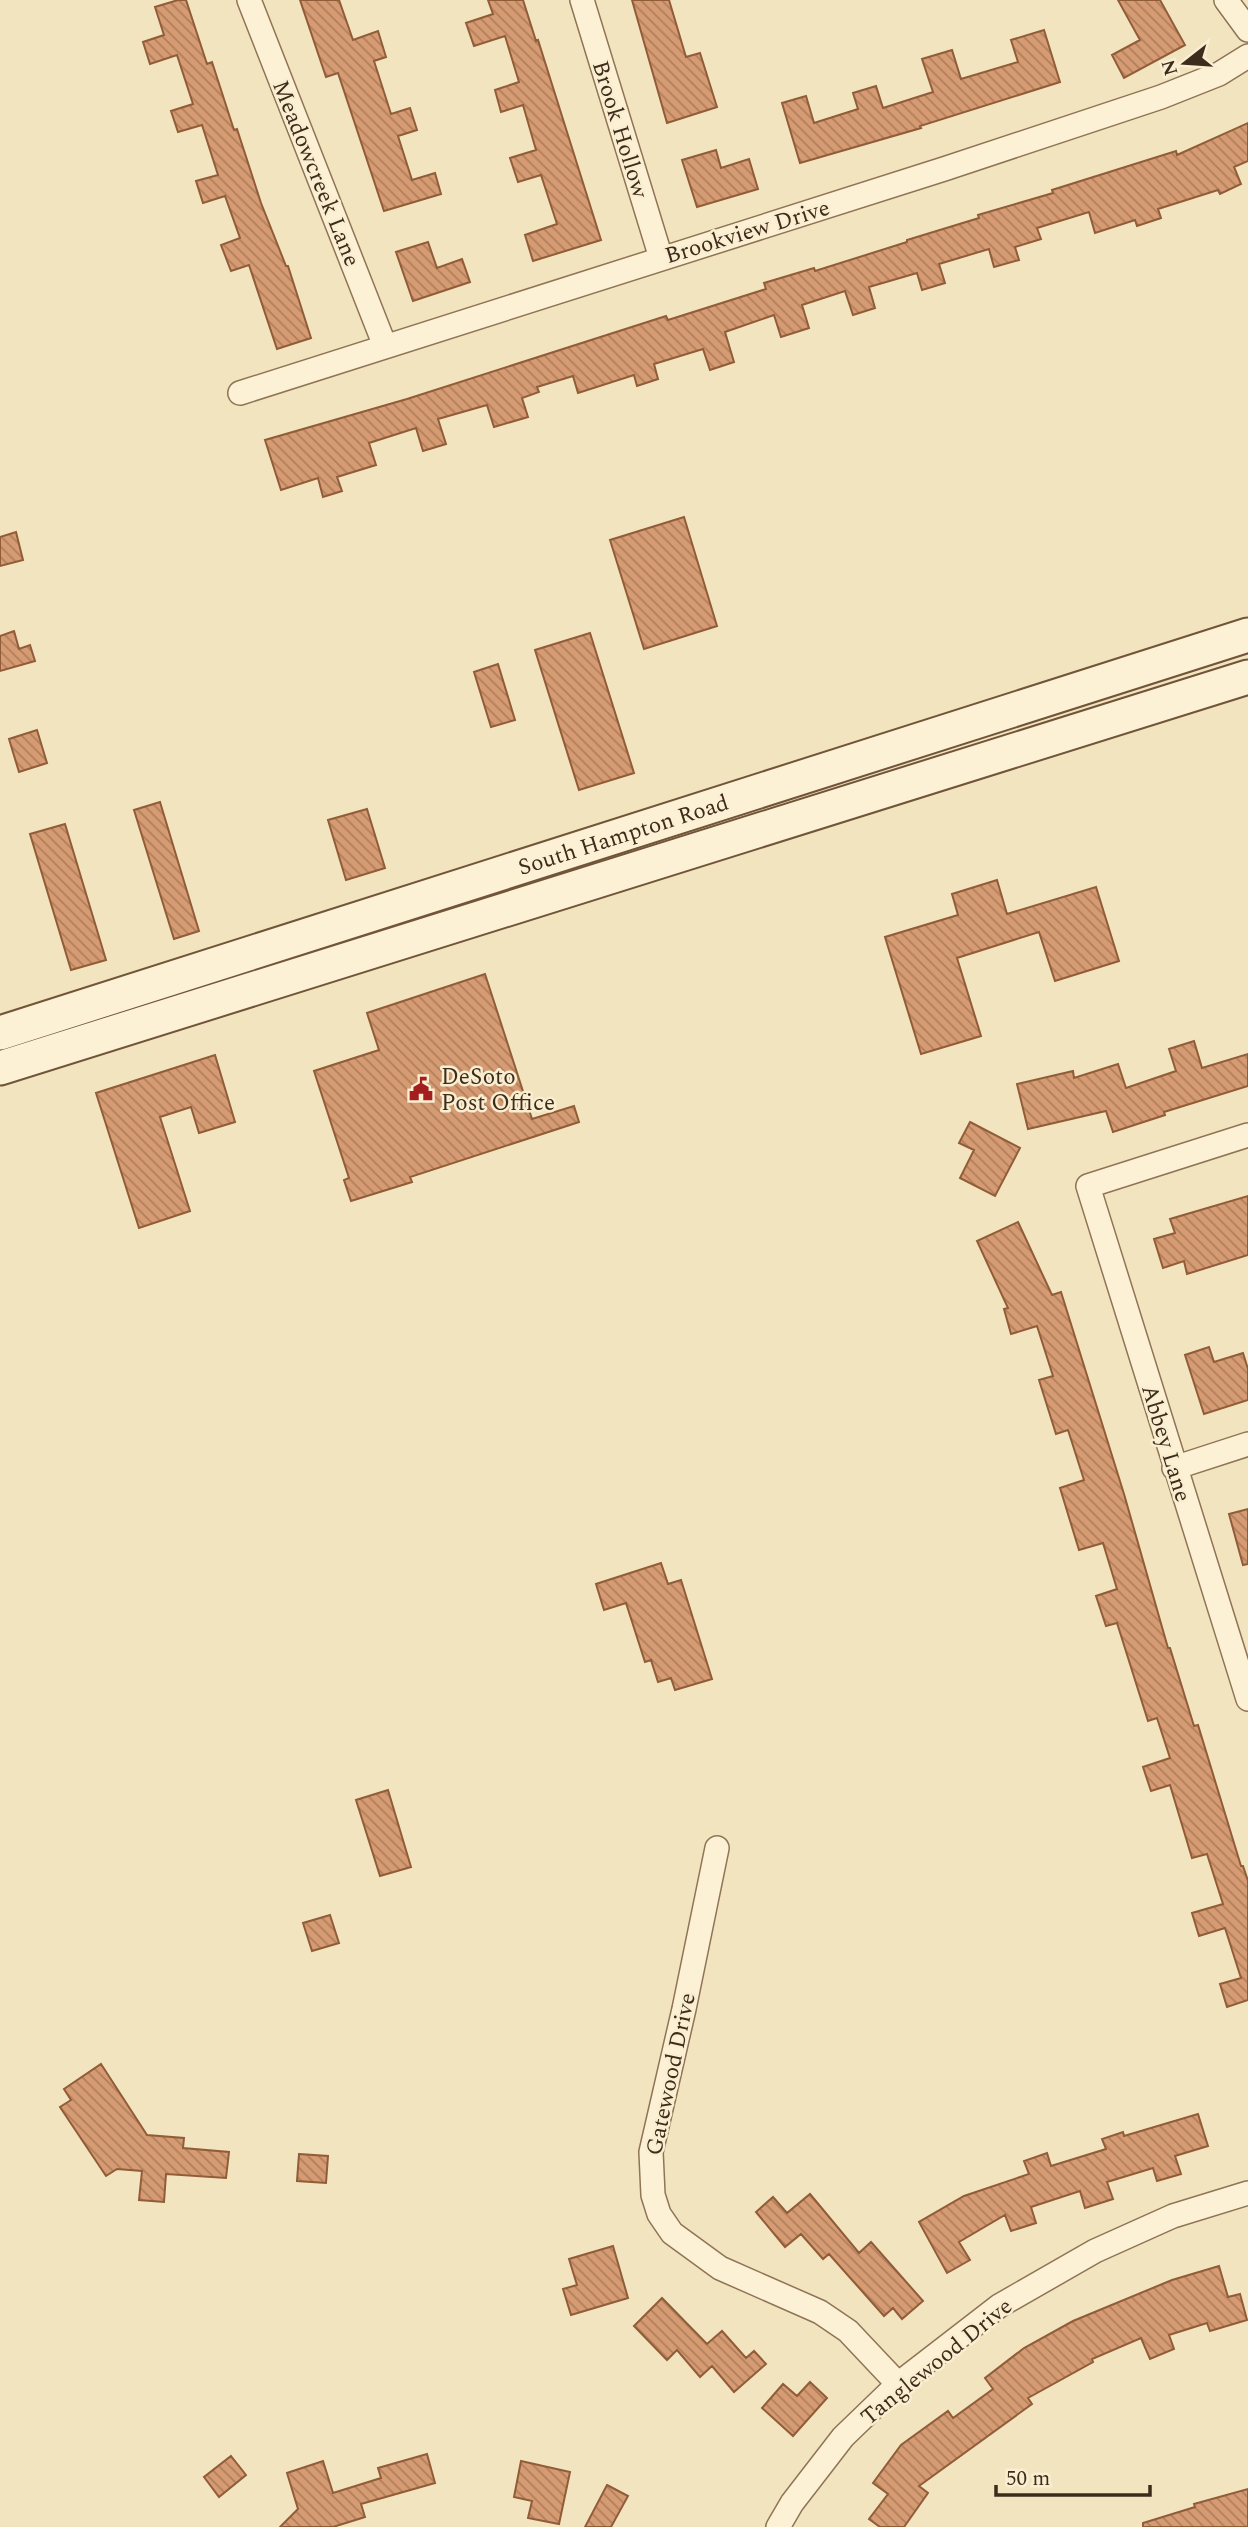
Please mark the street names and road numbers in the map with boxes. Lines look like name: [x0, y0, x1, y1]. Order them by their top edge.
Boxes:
street label: Brook Hollow: [582, 56, 657, 203]
street label: Meadowcreek Lane: [262, 75, 369, 272]
street label: Brookview Drive: [661, 191, 834, 274]
street label: South Hampton Road: [514, 786, 734, 886]
street label: Abbey Lane: [1131, 1381, 1200, 1506]
street label: Gatewood Drive: [637, 1990, 706, 2159]
street label: Tanglewood Drive: [853, 2290, 1020, 2434]

